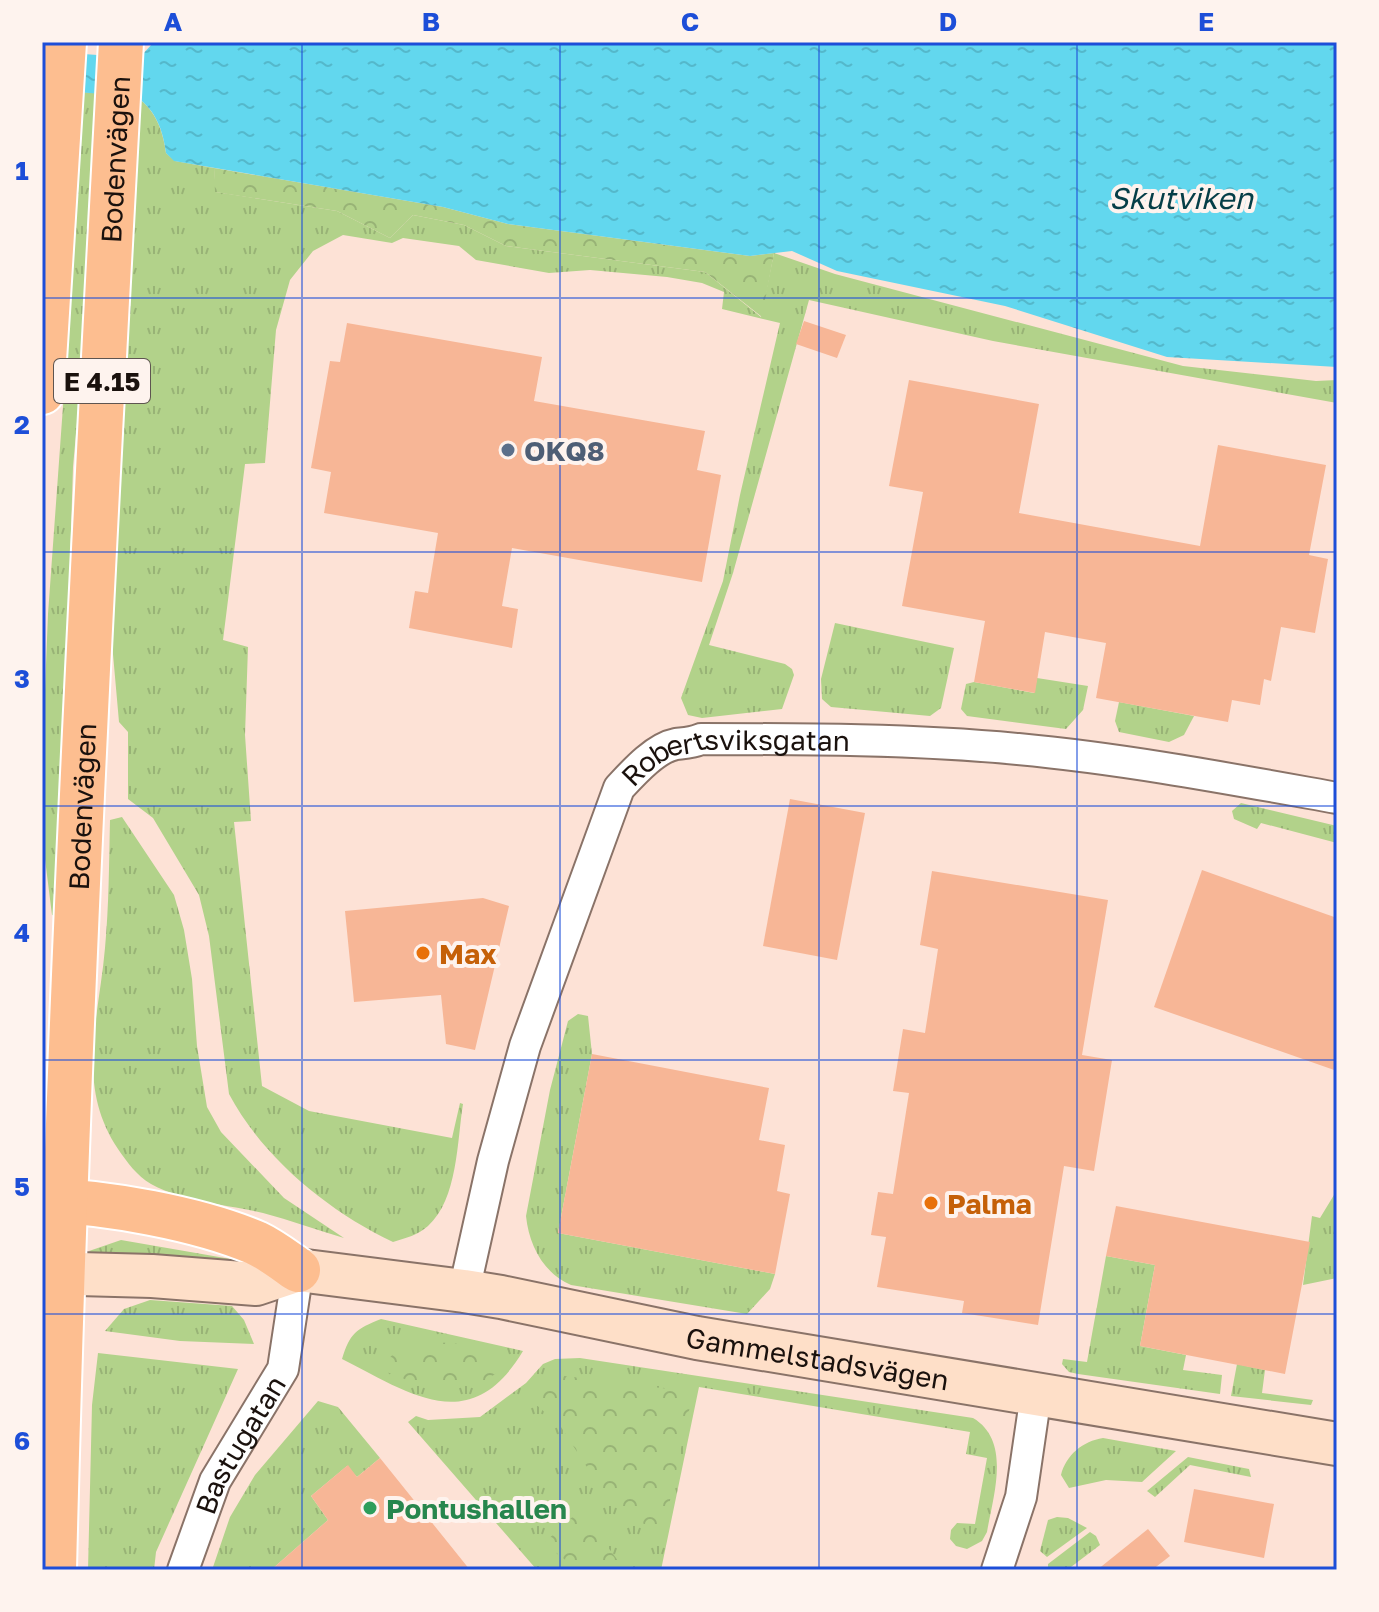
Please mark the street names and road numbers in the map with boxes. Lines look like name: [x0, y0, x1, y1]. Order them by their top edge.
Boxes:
street label: Bodenvägen: [94, 75, 136, 244]
road number: E 4.15: [54, 359, 150, 403]
street label: Bodenvägen: [61, 722, 102, 891]
street label: Robertsviksgatan: [614, 722, 850, 792]
street label: Gammelstadsvägen: [683, 1320, 952, 1396]
street label: Bastugatan: [188, 1369, 292, 1518]

